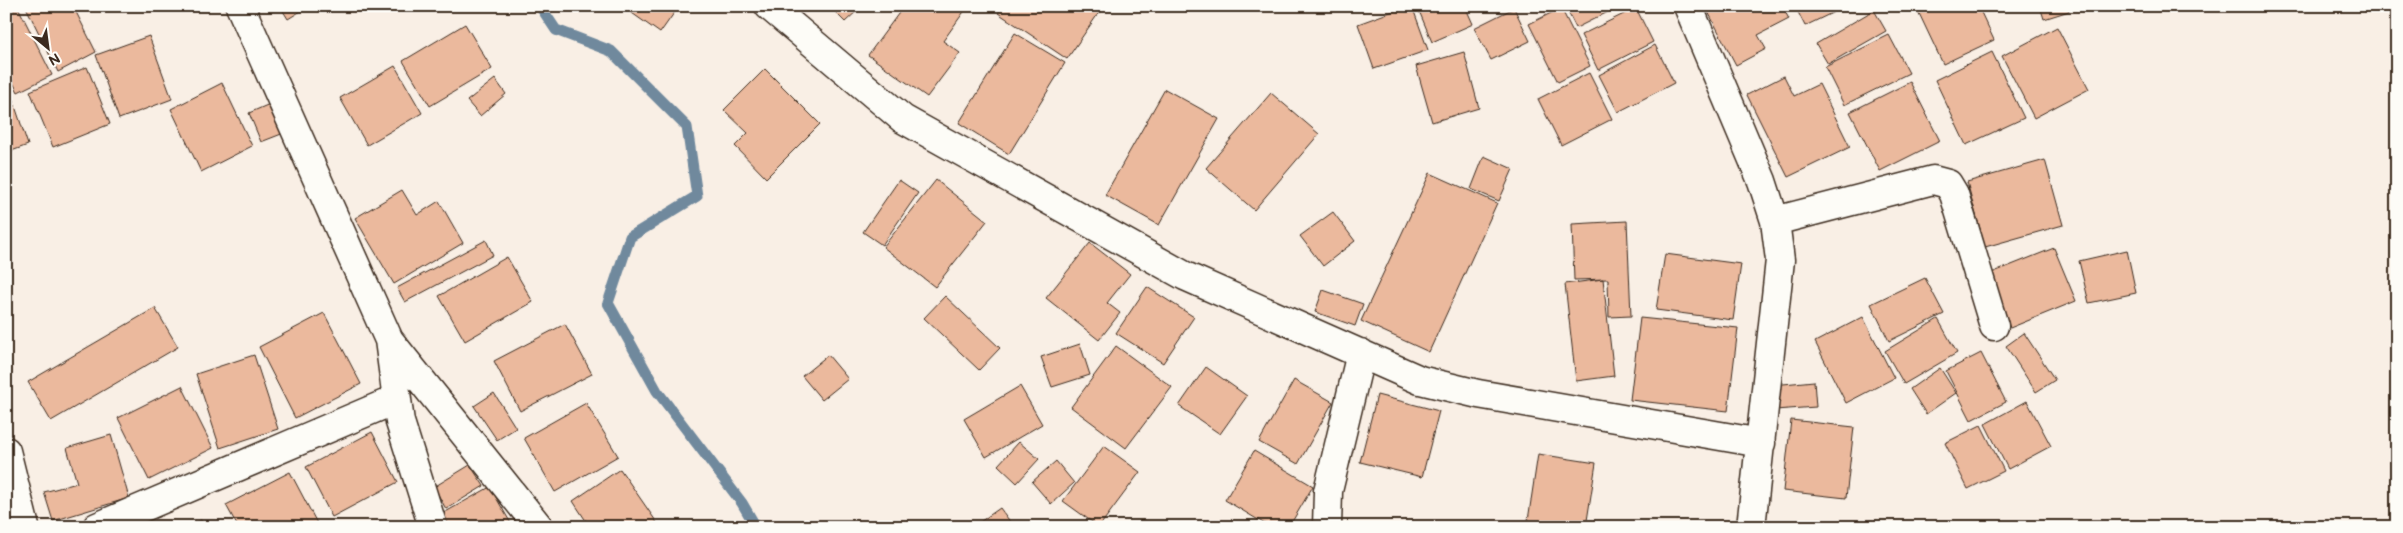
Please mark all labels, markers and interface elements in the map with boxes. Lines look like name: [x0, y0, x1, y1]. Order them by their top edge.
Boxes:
north arrow: [22, 22, 72, 72]
text: N: [45, 49, 63, 69]

